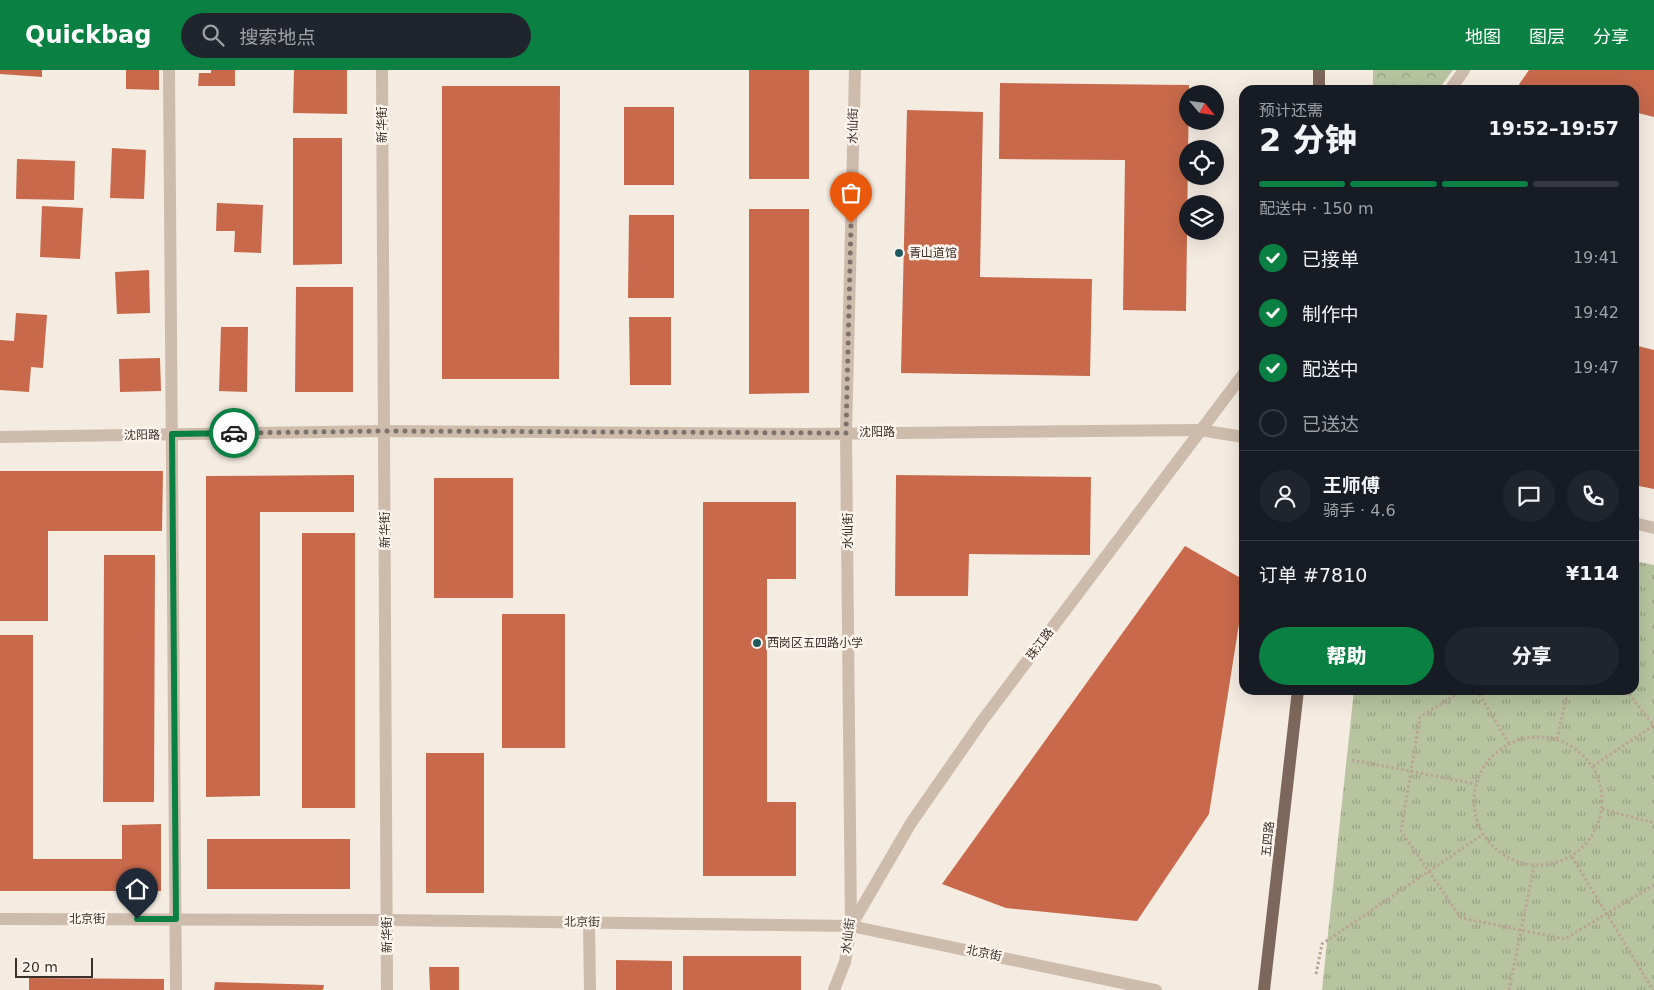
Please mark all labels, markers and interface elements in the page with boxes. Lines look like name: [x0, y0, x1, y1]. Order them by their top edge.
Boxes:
search box: [181, 13, 531, 58]
text: Quickbag: [25, 21, 151, 49]
icon: search: [199, 21, 227, 49]
text: 搜索地点: [239, 26, 315, 48]
text: 地图: [1465, 26, 1501, 47]
text: 图层: [1529, 26, 1565, 47]
text: 分享: [1593, 26, 1629, 47]
north arrow: [1179, 85, 1224, 130]
map controls: [1179, 85, 1224, 240]
text: 预计还需: [1259, 101, 1323, 120]
street label: 新华街: [375, 107, 389, 143]
street label: 水仙街: [846, 108, 860, 144]
text: 19:52–19:57: [1489, 117, 1619, 139]
text: 2 分钟: [1259, 121, 1356, 159]
button: locate: [1179, 140, 1224, 185]
pin: [830, 172, 872, 223]
icon: bag: [837, 179, 865, 207]
button: layers: [1179, 195, 1224, 240]
text: 配送中 · 150 m: [1259, 199, 1373, 218]
icon: check: [1259, 244, 1287, 272]
place label: 青山道馆: [909, 246, 957, 260]
marker: 青山道馆: [893, 247, 905, 259]
text: 已接单: [1302, 248, 1359, 270]
text: 19:41: [1573, 248, 1619, 267]
icon: check: [1259, 299, 1287, 327]
text: 制作中: [1302, 303, 1359, 325]
text: 19:42: [1573, 303, 1619, 322]
icon: check: [1259, 354, 1287, 382]
text: 配送中: [1302, 358, 1359, 380]
text: 19:47: [1573, 358, 1619, 377]
courier: [209, 408, 259, 458]
text: 已送达: [1302, 413, 1359, 435]
icon: car: [220, 419, 248, 447]
street label: 沈阳路: [859, 425, 895, 439]
street label: 沈阳路: [124, 428, 160, 442]
button: person: [1259, 470, 1311, 522]
button: chat: [1503, 470, 1555, 522]
button: phone: [1567, 470, 1619, 522]
text: 王师傅: [1323, 474, 1380, 496]
text: 骑手 · 4.6: [1323, 501, 1396, 520]
street label: 新华街: [378, 512, 392, 548]
street label: 水仙街: [841, 513, 855, 549]
text: ¥114: [1566, 562, 1619, 584]
text: 订单 #7810: [1259, 564, 1367, 586]
street label: 珠江路: [1024, 625, 1056, 663]
button: 帮助: [1259, 627, 1434, 685]
button: 分享: [1444, 627, 1619, 685]
place label: 西岗区五四路小学: [767, 636, 863, 650]
marker: 西岗区五四路小学: [751, 637, 763, 649]
street label: 五四路: [1259, 820, 1277, 858]
pin: [116, 868, 158, 919]
icon: home: [123, 875, 151, 903]
street label: 北京街: [69, 912, 105, 926]
street label: 北京街: [564, 915, 600, 929]
street label: 新华街: [380, 917, 394, 953]
street label: 水仙街: [839, 917, 857, 955]
street label: 北京街: [965, 942, 1003, 964]
scale bar: [15, 955, 92, 978]
text: 20 m: [22, 959, 58, 975]

